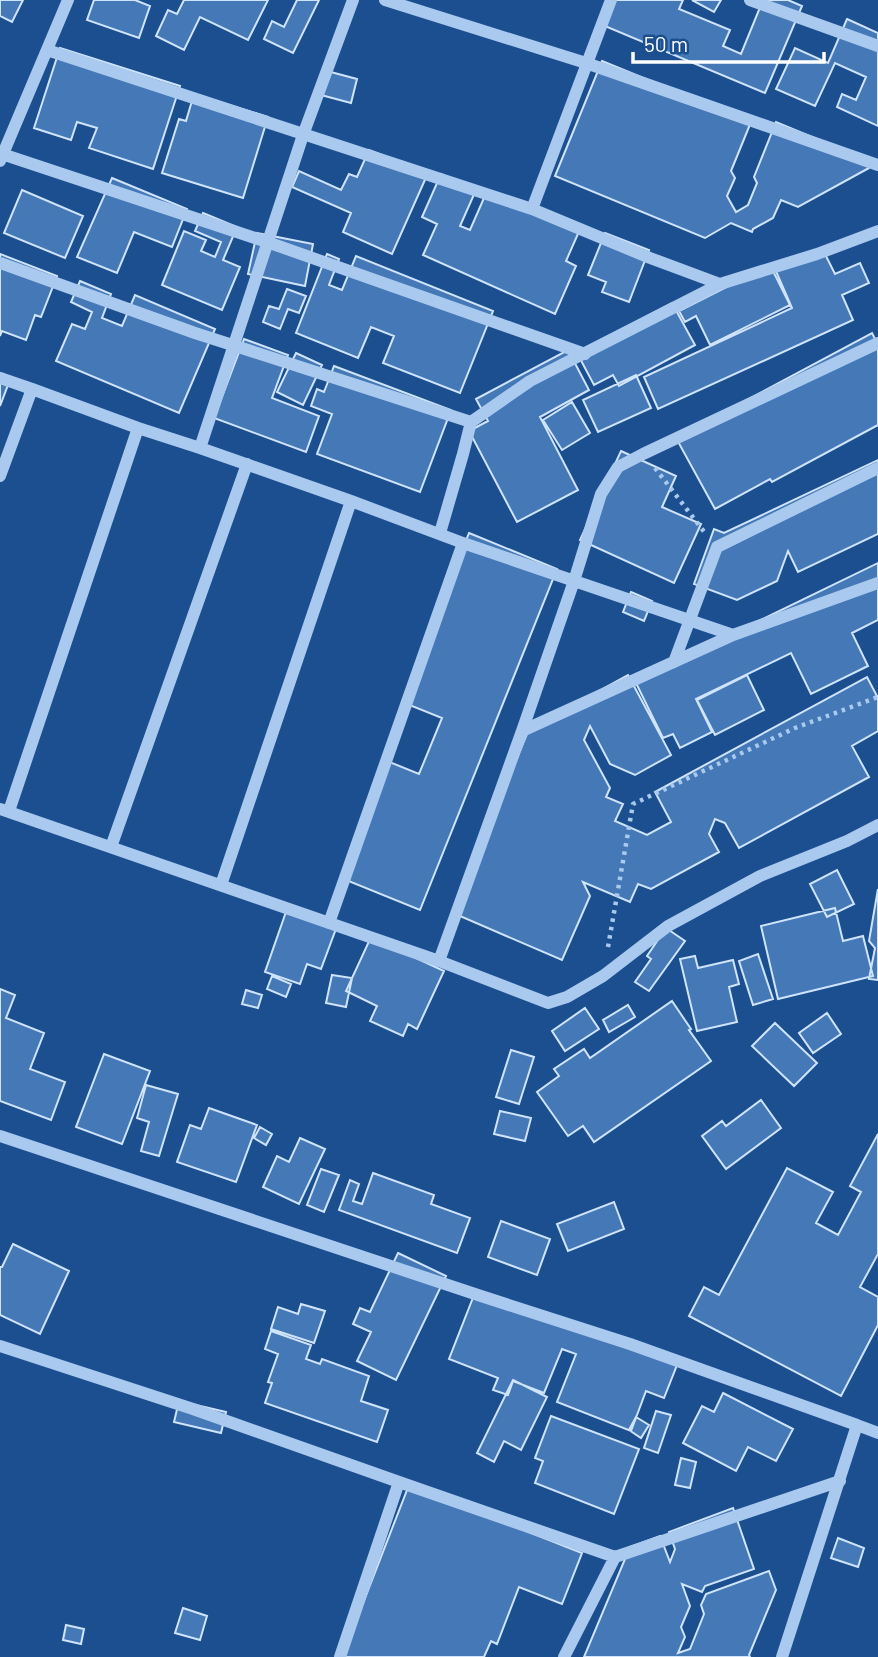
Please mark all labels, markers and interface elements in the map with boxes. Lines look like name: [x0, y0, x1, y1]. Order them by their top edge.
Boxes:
scale bar: [633, 21, 824, 65]
text: 50 m: [644, 31, 688, 56]

